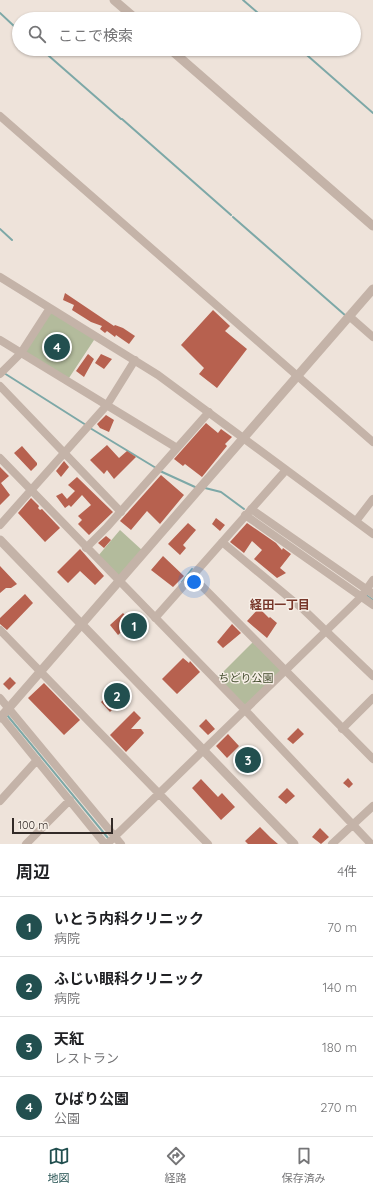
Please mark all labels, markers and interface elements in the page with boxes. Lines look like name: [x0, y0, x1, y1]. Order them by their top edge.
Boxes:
search box: [12, 12, 361, 56]
icon: search: [26, 23, 48, 45]
text: ここで検索: [58, 26, 133, 45]
pin: 4: [44, 332, 70, 362]
your location: [184, 572, 204, 592]
district label: 経田一丁目: [250, 597, 310, 612]
pin: 1: [121, 611, 147, 641]
park label: ちどり公園: [219, 671, 274, 685]
pin: 2: [104, 681, 130, 711]
pin: 3: [235, 745, 261, 775]
scale bar: [12, 816, 113, 835]
text: 100 m: [18, 818, 48, 832]
text: 周辺: [16, 861, 50, 882]
text: 4件: [337, 863, 357, 879]
text: いとう内科クリニック: [54, 909, 204, 928]
text: 1: [26, 919, 32, 935]
text: 70 m: [327, 919, 357, 935]
text: 病院: [54, 930, 80, 946]
text: ふじい眼科クリニック: [54, 969, 204, 988]
text: 2: [25, 979, 33, 995]
text: 140 m: [322, 979, 357, 995]
text: 病院: [54, 990, 80, 1006]
text: 天紅: [54, 1029, 84, 1048]
text: 3: [26, 1039, 32, 1055]
text: 180 m: [322, 1039, 357, 1055]
text: レストラン: [54, 1050, 119, 1066]
text: ひばり公園: [54, 1089, 129, 1108]
text: 4: [25, 1099, 33, 1115]
text: 270 m: [320, 1099, 357, 1115]
text: 公園: [54, 1110, 80, 1126]
tab: 地図: [48, 1145, 70, 1185]
tab: 経路: [165, 1145, 187, 1185]
tab: 保存済み: [282, 1145, 326, 1185]

